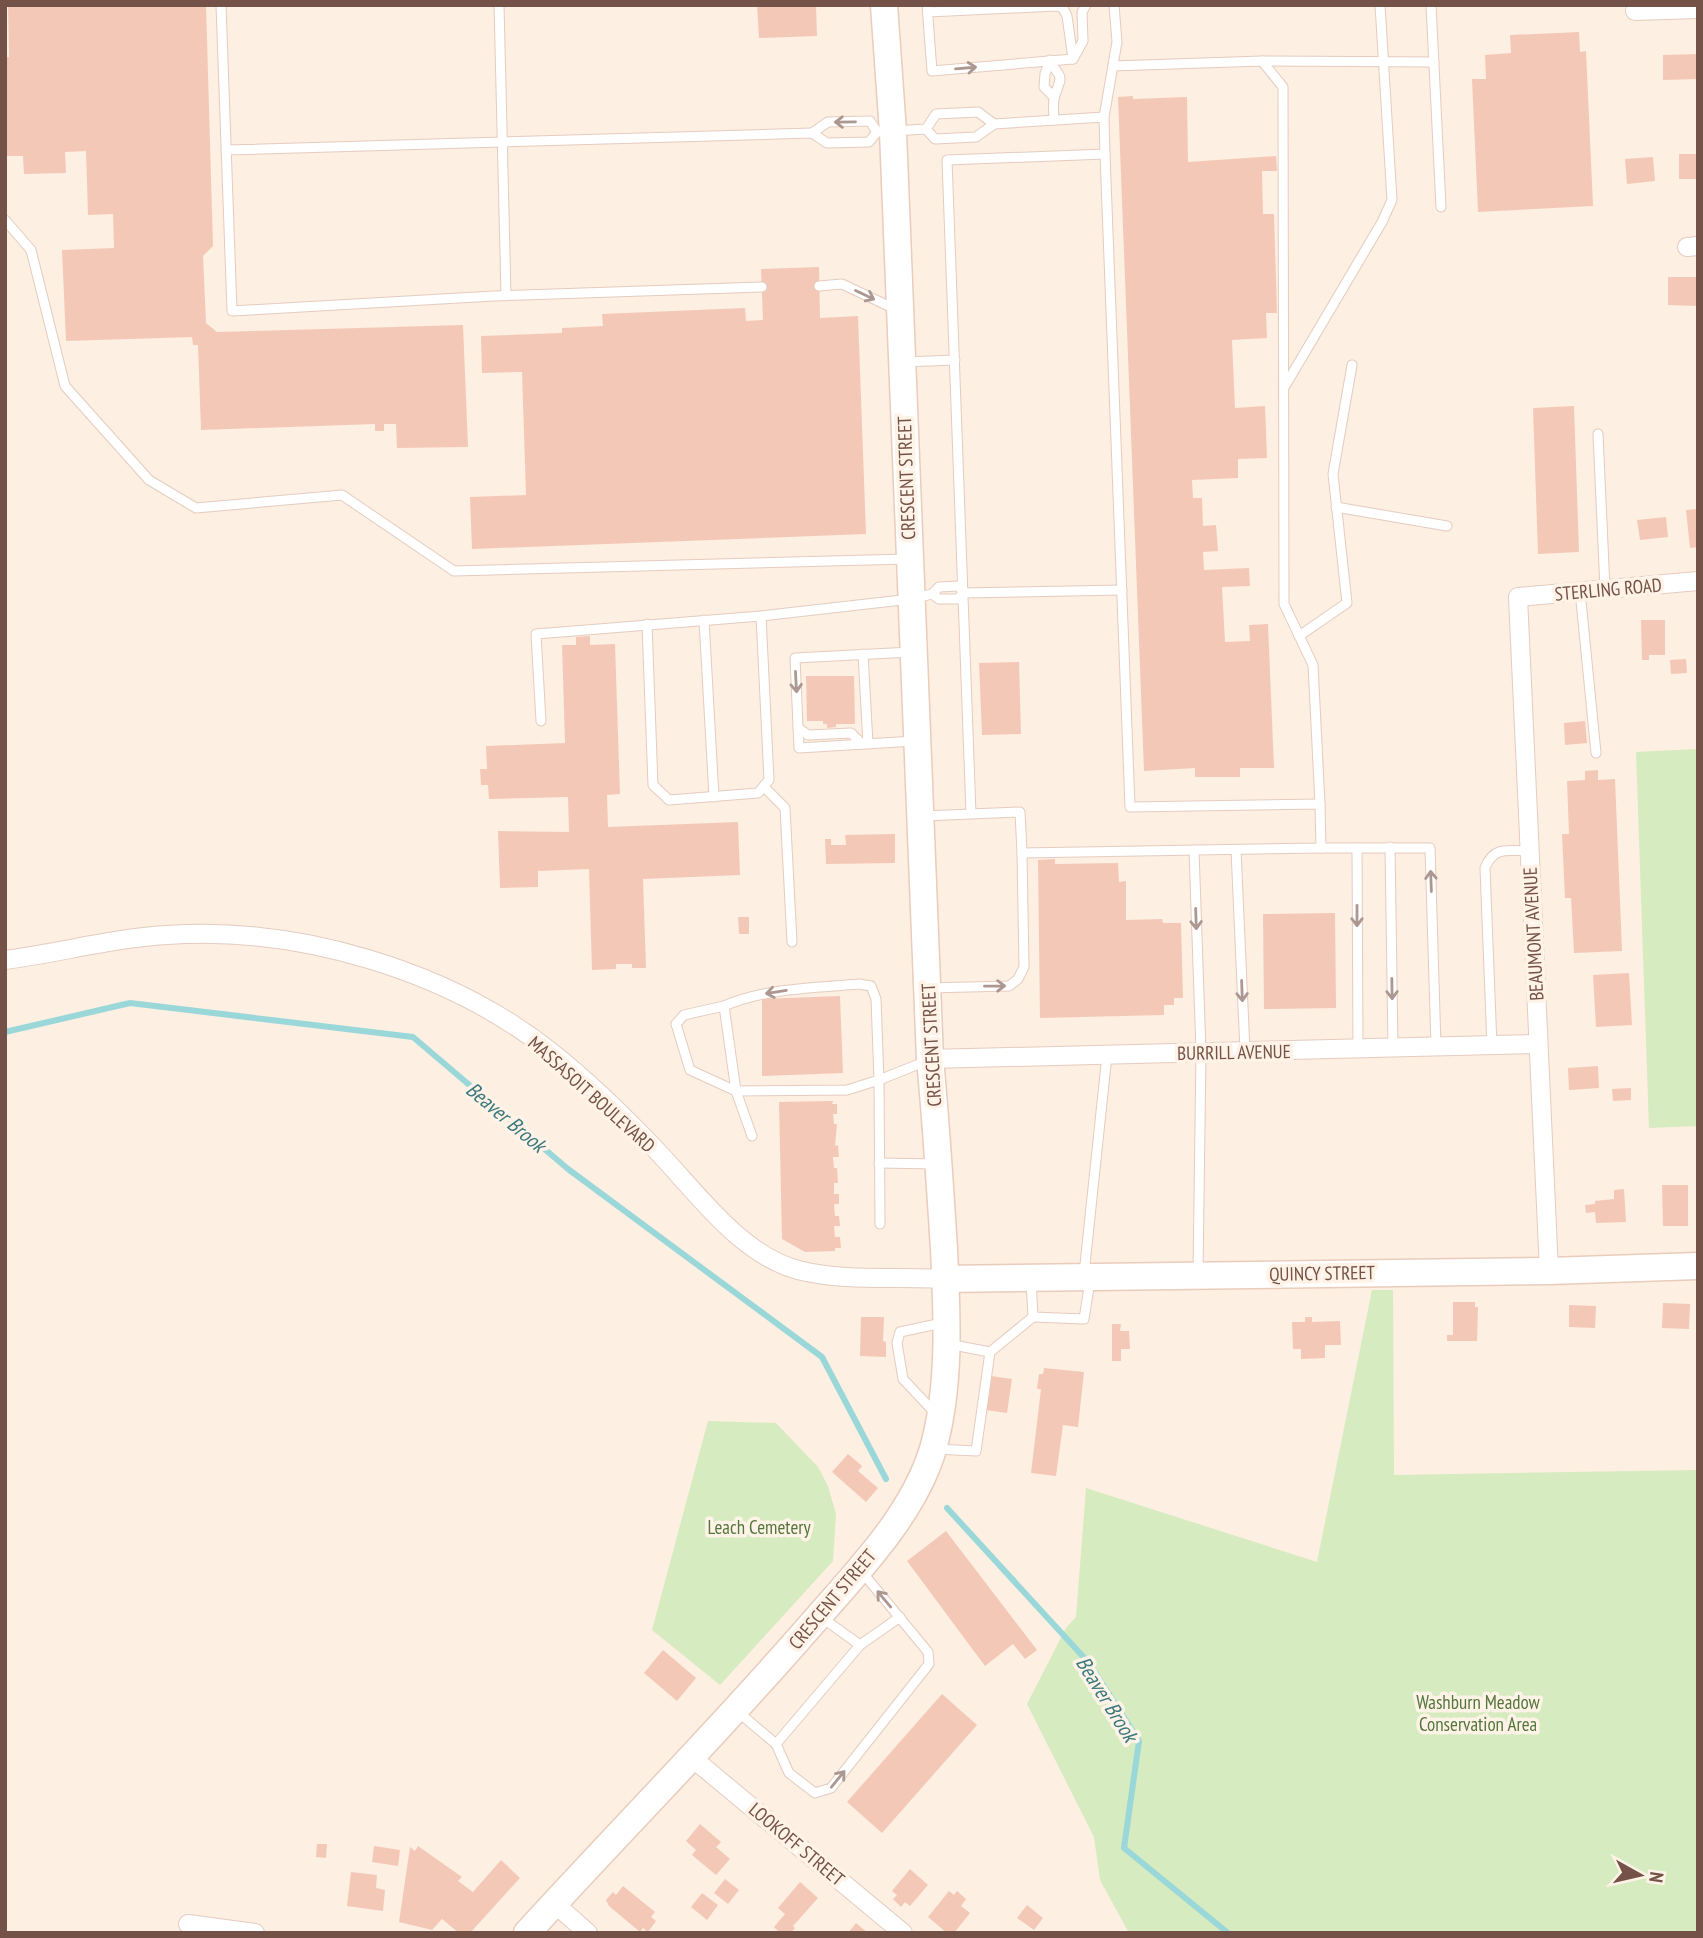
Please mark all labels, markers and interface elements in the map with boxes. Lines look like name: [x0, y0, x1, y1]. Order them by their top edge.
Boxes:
one-way arrow: [955, 61, 977, 74]
one-way arrow: [834, 115, 857, 129]
one-way arrow: [854, 289, 875, 302]
street label: CRESCENT STREET: [892, 415, 920, 540]
street label: STERLING ROAD: [1553, 572, 1663, 606]
one-way arrow: [789, 671, 802, 694]
street label: BEAUMONT AVENUE: [1518, 867, 1548, 1001]
one-way arrow: [1424, 869, 1438, 892]
one-way arrow: [1350, 904, 1364, 927]
one-way arrow: [1190, 907, 1203, 930]
one-way arrow: [1385, 977, 1399, 1000]
one-way arrow: [984, 979, 1007, 993]
one-way arrow: [1236, 980, 1249, 1002]
street label: CRESCENT STREET: [916, 982, 946, 1107]
one-way arrow: [765, 986, 788, 999]
street label: MASSASOIT BOULEVARD: [524, 1031, 660, 1157]
street label: BURRILL AVENUE: [1177, 1039, 1291, 1065]
water label: Beaver Brook: [461, 1076, 554, 1160]
street label: QUINCY STREET: [1269, 1260, 1376, 1286]
park label: Leach Cemetery: [707, 1515, 811, 1539]
street label: CRESCENT STREET: [783, 1544, 881, 1654]
one-way arrow: [877, 1590, 892, 1608]
water label: Beaver Brook: [1070, 1651, 1145, 1749]
park label: Washburn Meadow Conservation Area: [1416, 1690, 1541, 1736]
one-way arrow: [830, 1770, 845, 1788]
street label: LOOKOFF STREET: [744, 1797, 850, 1891]
north arrow: [1605, 1840, 1675, 1910]
text: N: [1644, 1871, 1669, 1884]

